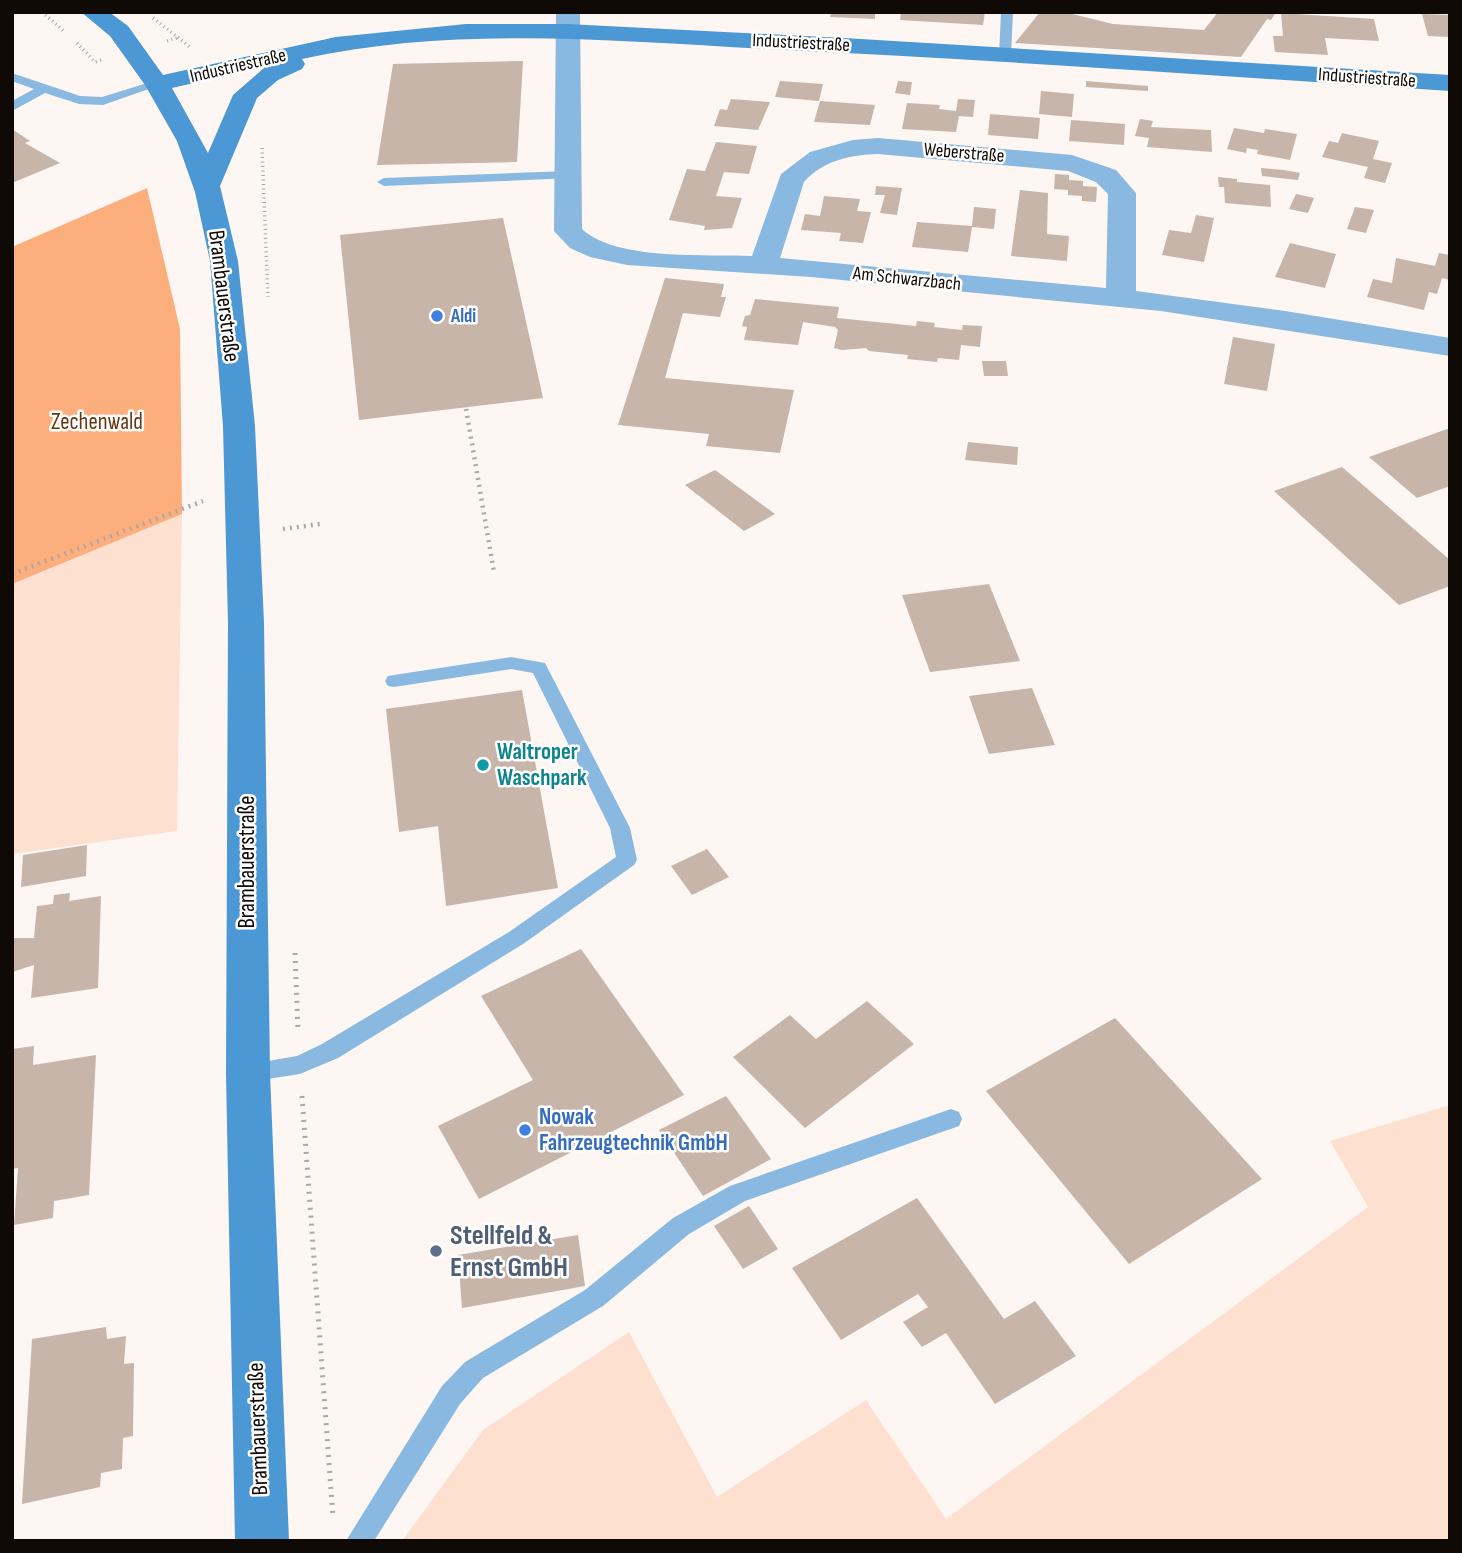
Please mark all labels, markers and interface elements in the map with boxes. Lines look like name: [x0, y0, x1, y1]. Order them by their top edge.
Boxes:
street label: Industriestraße: [752, 29, 850, 57]
street label: Industriestraße: [188, 44, 288, 88]
street label: Industriestraße: [1317, 63, 1417, 93]
street label: Weberstraße: [923, 138, 1005, 168]
street label: Brambauerstraße: [202, 228, 246, 364]
street label: Am Schwarzbach: [851, 262, 962, 296]
place label: Aldi: [450, 305, 476, 328]
marker: Aldi: [429, 308, 445, 324]
park label: Zechenwald: [51, 408, 143, 436]
place label: Waltroper Waschpark: [497, 738, 587, 792]
marker: Waltroper Waschpark: [475, 757, 491, 773]
street label: Brambauerstraße: [233, 796, 261, 928]
place label: Nowak Fahrzeugtechnik GmbH: [539, 1103, 728, 1157]
marker: Nowak Fahrzeugtechnik GmbH: [517, 1122, 533, 1138]
place label: Stellfeld & Ernst GmbH: [450, 1219, 568, 1284]
marker: Stellfeld & Ernst GmbH: [428, 1243, 444, 1259]
street label: Brambauerstraße: [242, 1362, 274, 1496]

